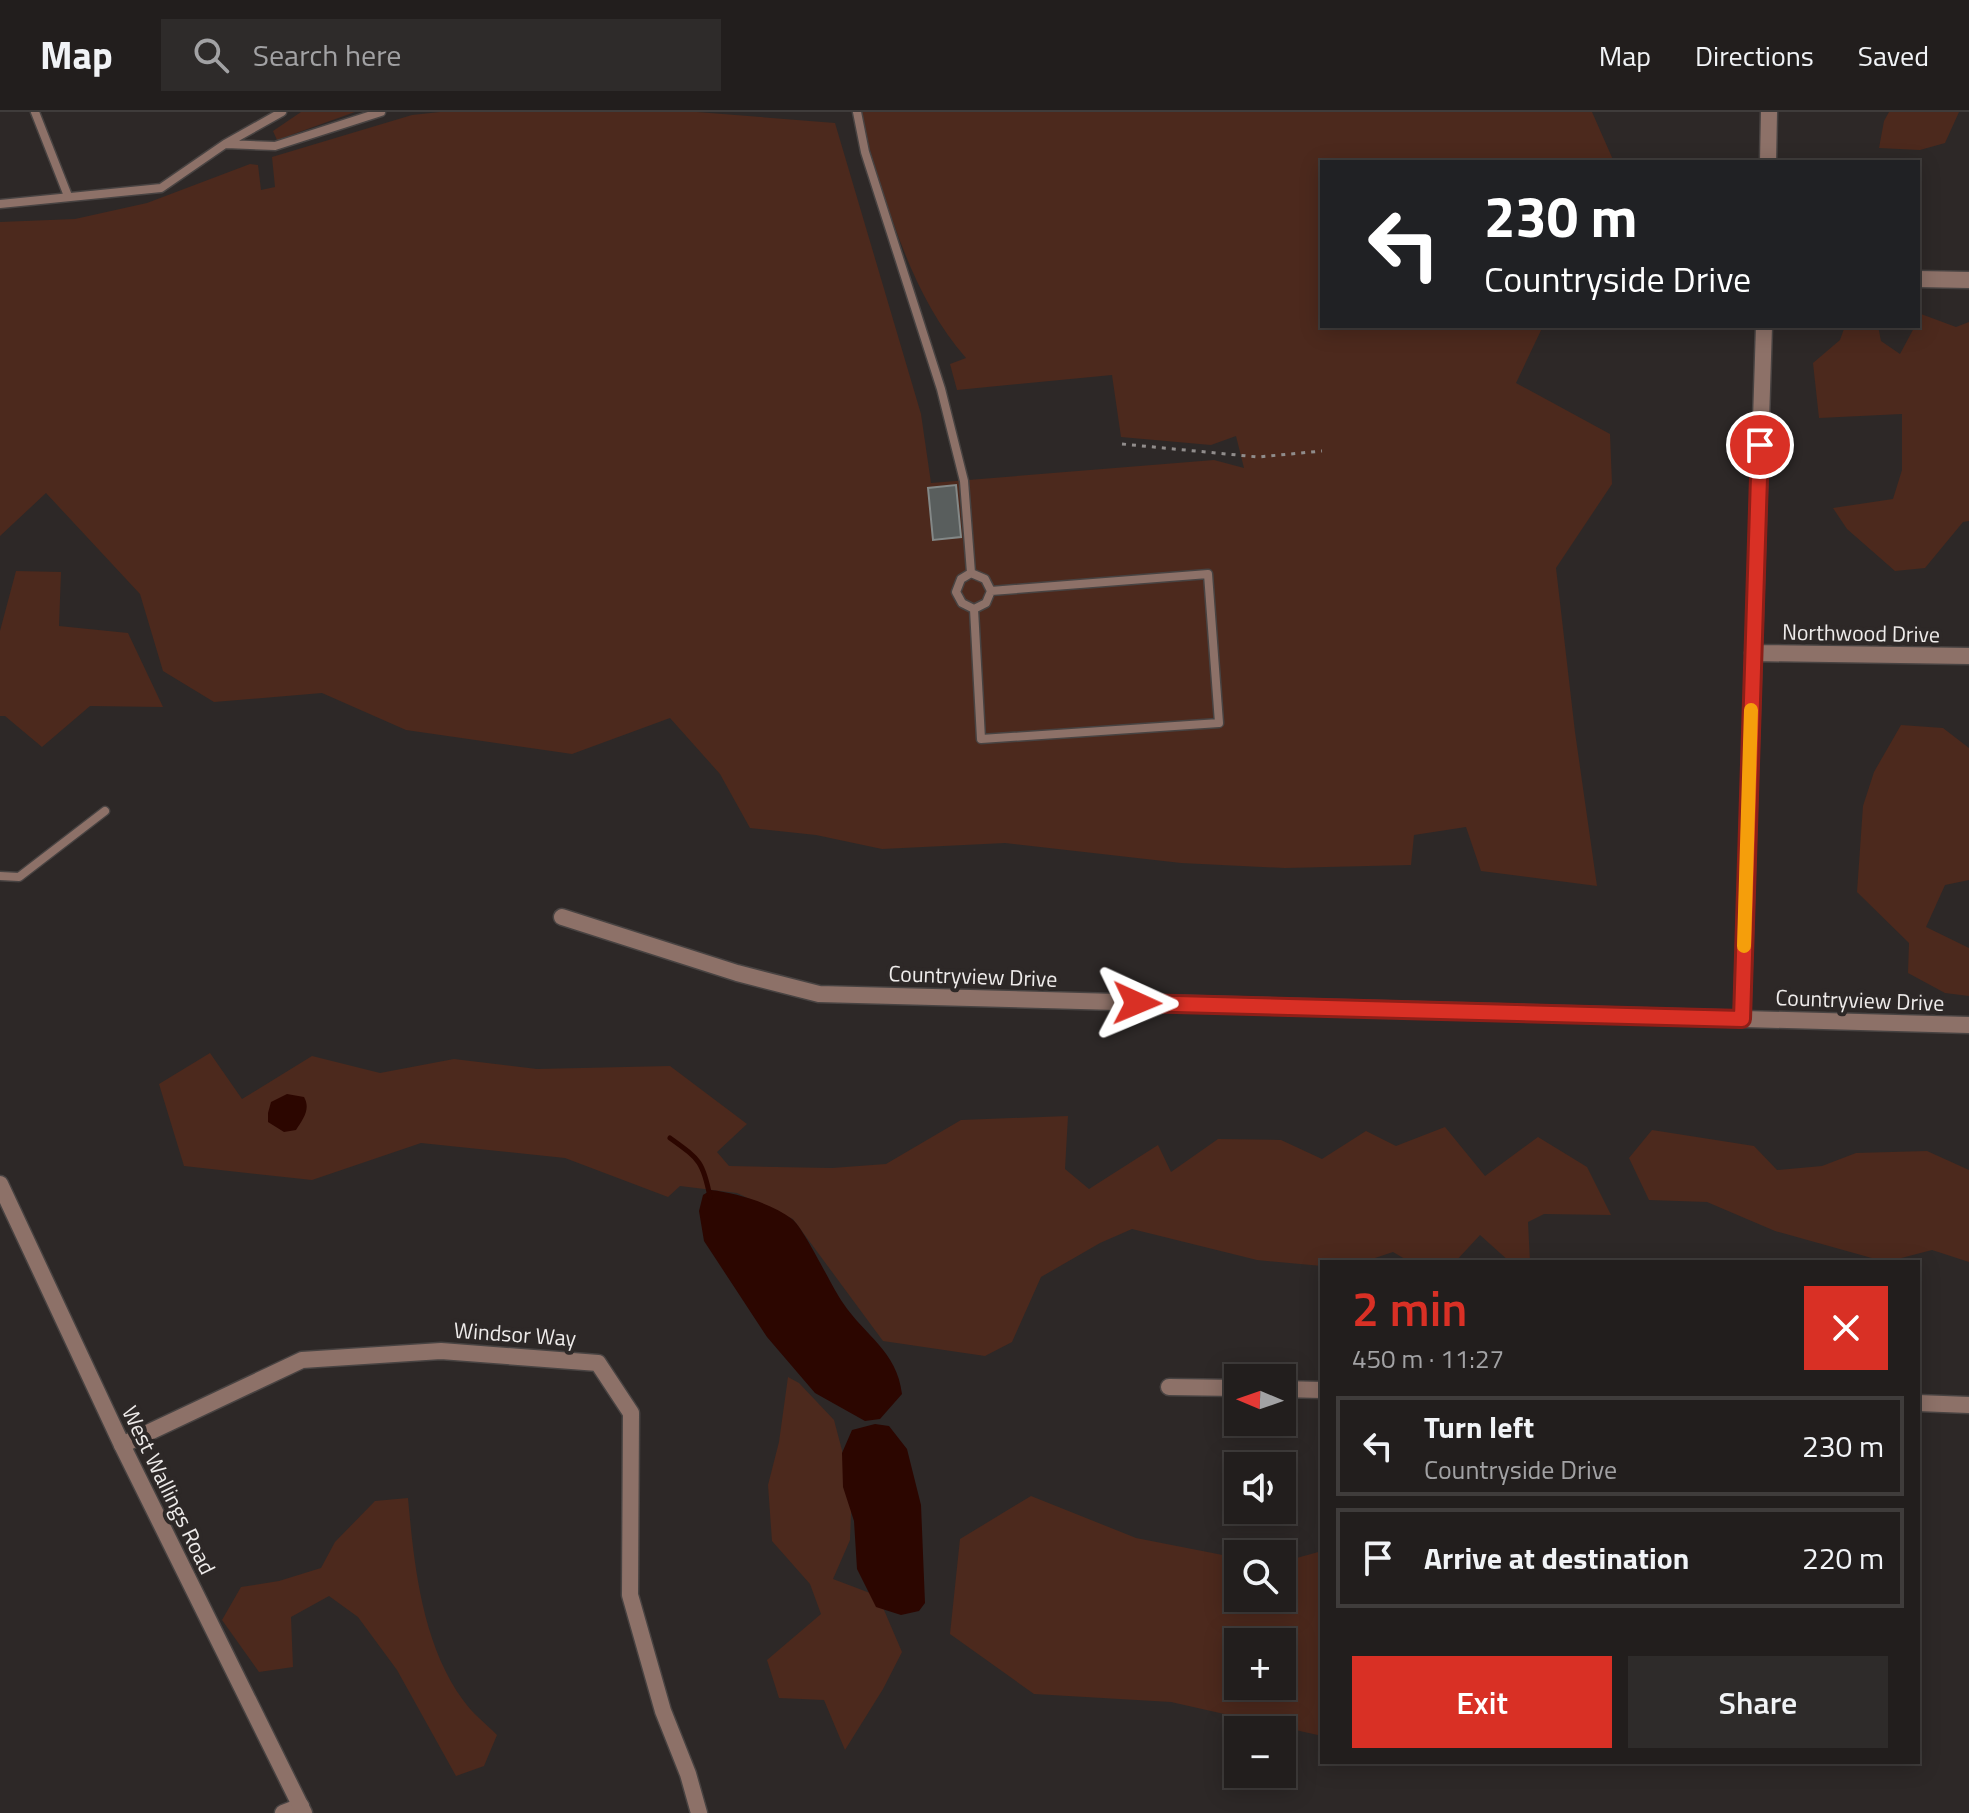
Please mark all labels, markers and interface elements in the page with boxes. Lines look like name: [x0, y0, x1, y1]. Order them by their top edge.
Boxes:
search box: [161, 19, 721, 91]
text: Map: [40, 26, 113, 84]
text: Search here: [253, 32, 402, 78]
icon: search: [189, 33, 233, 77]
text: Map: [1599, 34, 1651, 77]
text: Directions: [1695, 34, 1814, 77]
text: Saved: [1858, 34, 1929, 77]
text: 230 m: [1484, 174, 1637, 259]
icon: left: [1352, 192, 1456, 296]
text: Countryside Drive: [1484, 251, 1751, 306]
pin: [1726, 411, 1794, 479]
icon: arrive: [1738, 423, 1782, 467]
street label: Northwood Drive: [1782, 615, 1940, 651]
street label: Countryview Drive: [888, 956, 1058, 996]
position arrow: [1095, 961, 1179, 1045]
street label: Countryview Drive: [1775, 980, 1945, 1020]
text: 2 min: [1352, 1272, 1467, 1345]
button: close: [1804, 1286, 1888, 1370]
street label: Windsor Way: [453, 1313, 578, 1355]
text: 450 m · 11:27: [1352, 1339, 1504, 1378]
north arrow: [1224, 1364, 1296, 1436]
map controls: [1224, 1364, 1296, 1788]
street label: West Wallings Road: [113, 1400, 225, 1580]
text: Turn left: [1424, 1404, 1534, 1450]
text: 230 m: [1802, 1423, 1884, 1469]
icon: left: [1356, 1424, 1400, 1468]
text: Countryside Drive: [1424, 1450, 1617, 1489]
button: sound: [1224, 1452, 1296, 1524]
text: Arrive at destination: [1424, 1535, 1689, 1581]
text: 220 m: [1802, 1535, 1884, 1581]
icon: arrive: [1356, 1536, 1400, 1580]
button: search: [1224, 1540, 1296, 1612]
button: +: [1224, 1628, 1296, 1700]
button: Exit: [1352, 1656, 1612, 1748]
button: Share: [1628, 1656, 1888, 1748]
button: −: [1224, 1716, 1296, 1788]

